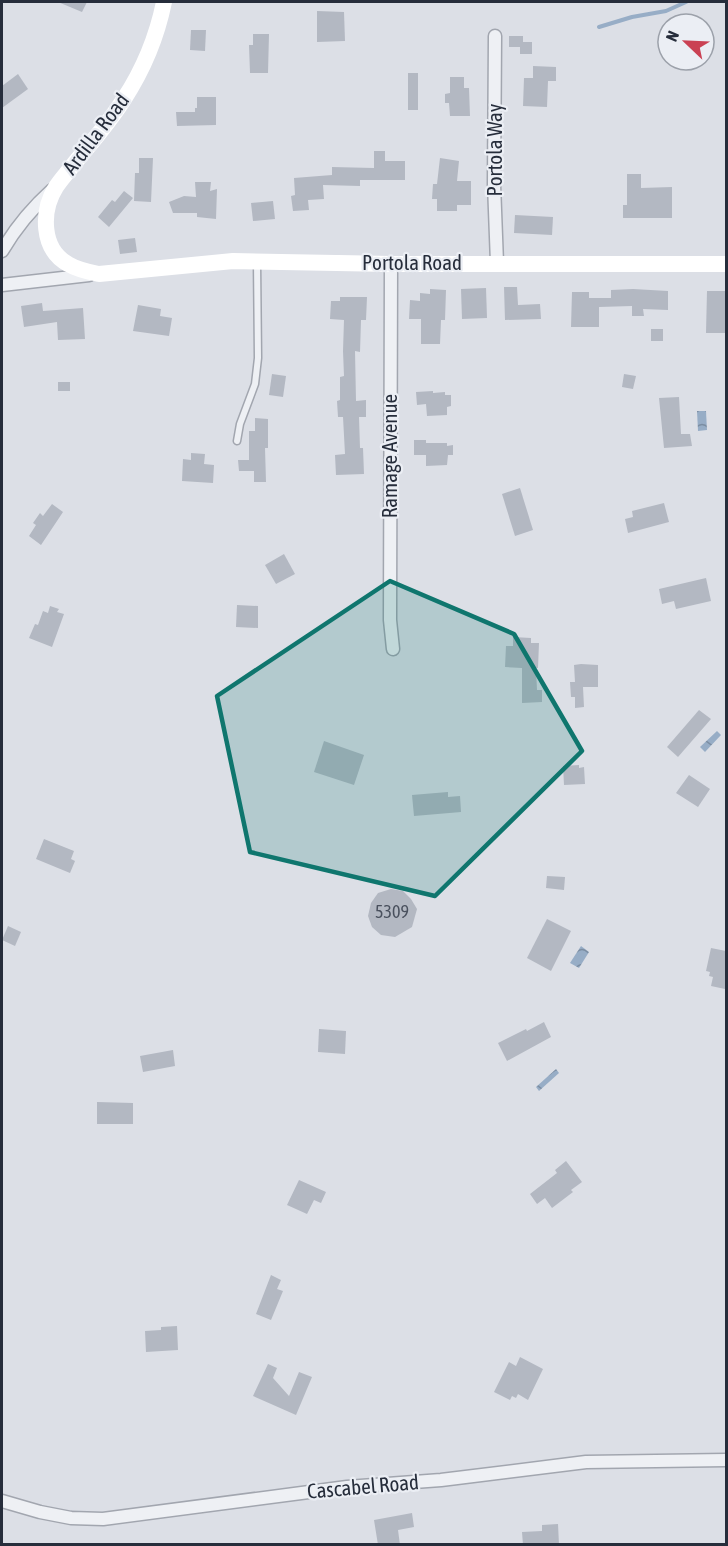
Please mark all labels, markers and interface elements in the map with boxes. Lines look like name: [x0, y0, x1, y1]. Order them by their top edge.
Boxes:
north arrow: [656, 12, 716, 72]
text: N: [662, 28, 682, 44]
street label: Ardilla Road: [57, 88, 133, 179]
street label: Portola Way: [482, 103, 506, 196]
street label: Portola Road: [362, 250, 462, 274]
street label: Ramage Avenue: [377, 394, 401, 518]
house number: 5309: [375, 901, 409, 922]
street label: Cascabel Road: [306, 1469, 420, 1503]

